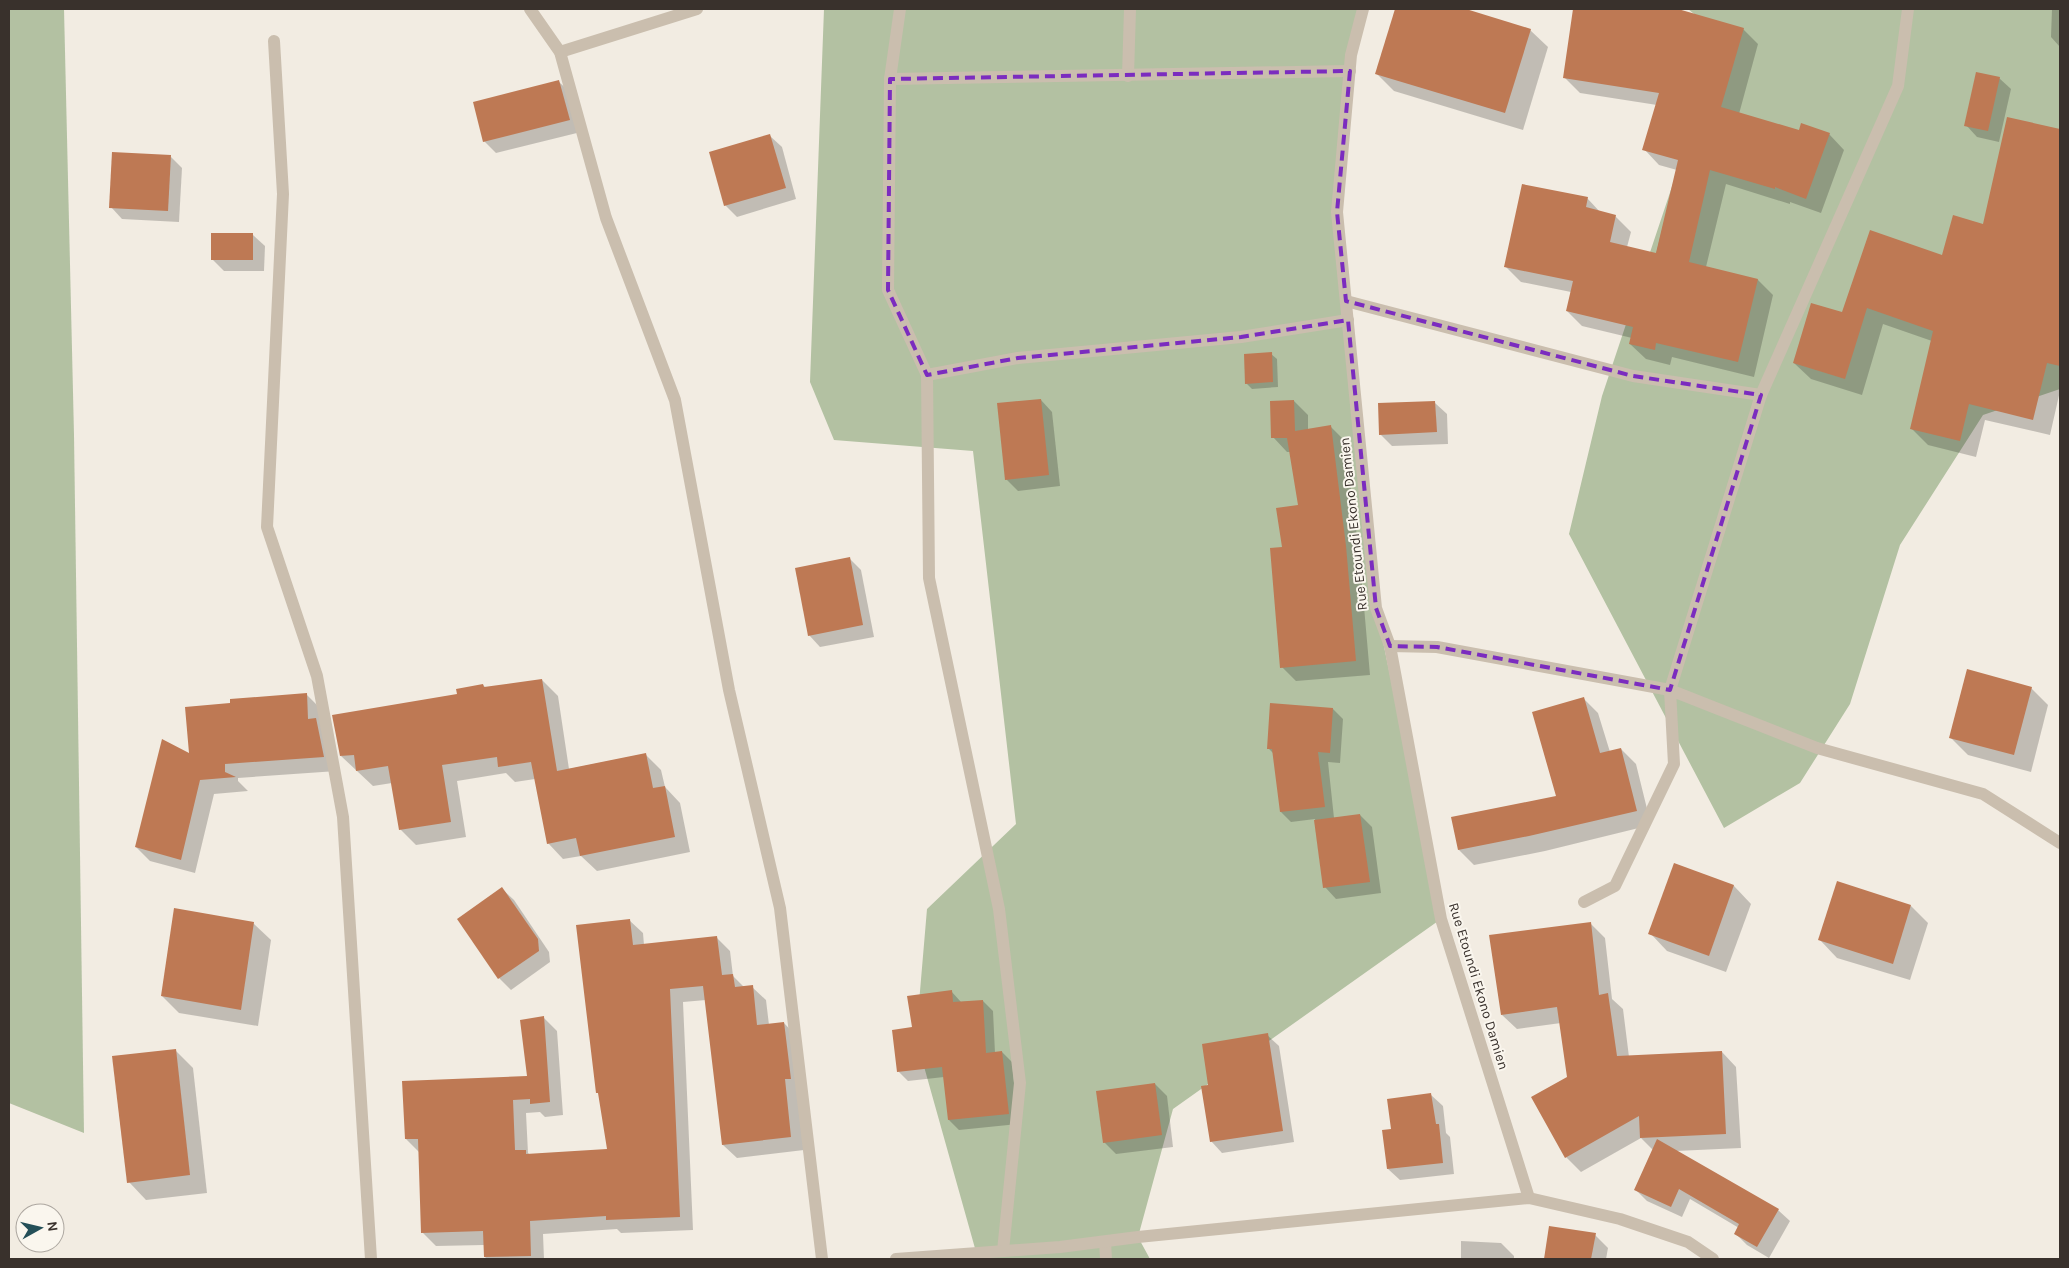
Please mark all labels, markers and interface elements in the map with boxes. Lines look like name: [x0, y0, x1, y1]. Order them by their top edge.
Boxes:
street label: Rue Etoundi Ekono Damien: [1336, 437, 1371, 611]
street label: Rue Etoundi Ekono Damien: [1445, 901, 1512, 1072]
north arrow: [15, 1203, 65, 1253]
text: N: [43, 1220, 61, 1232]

